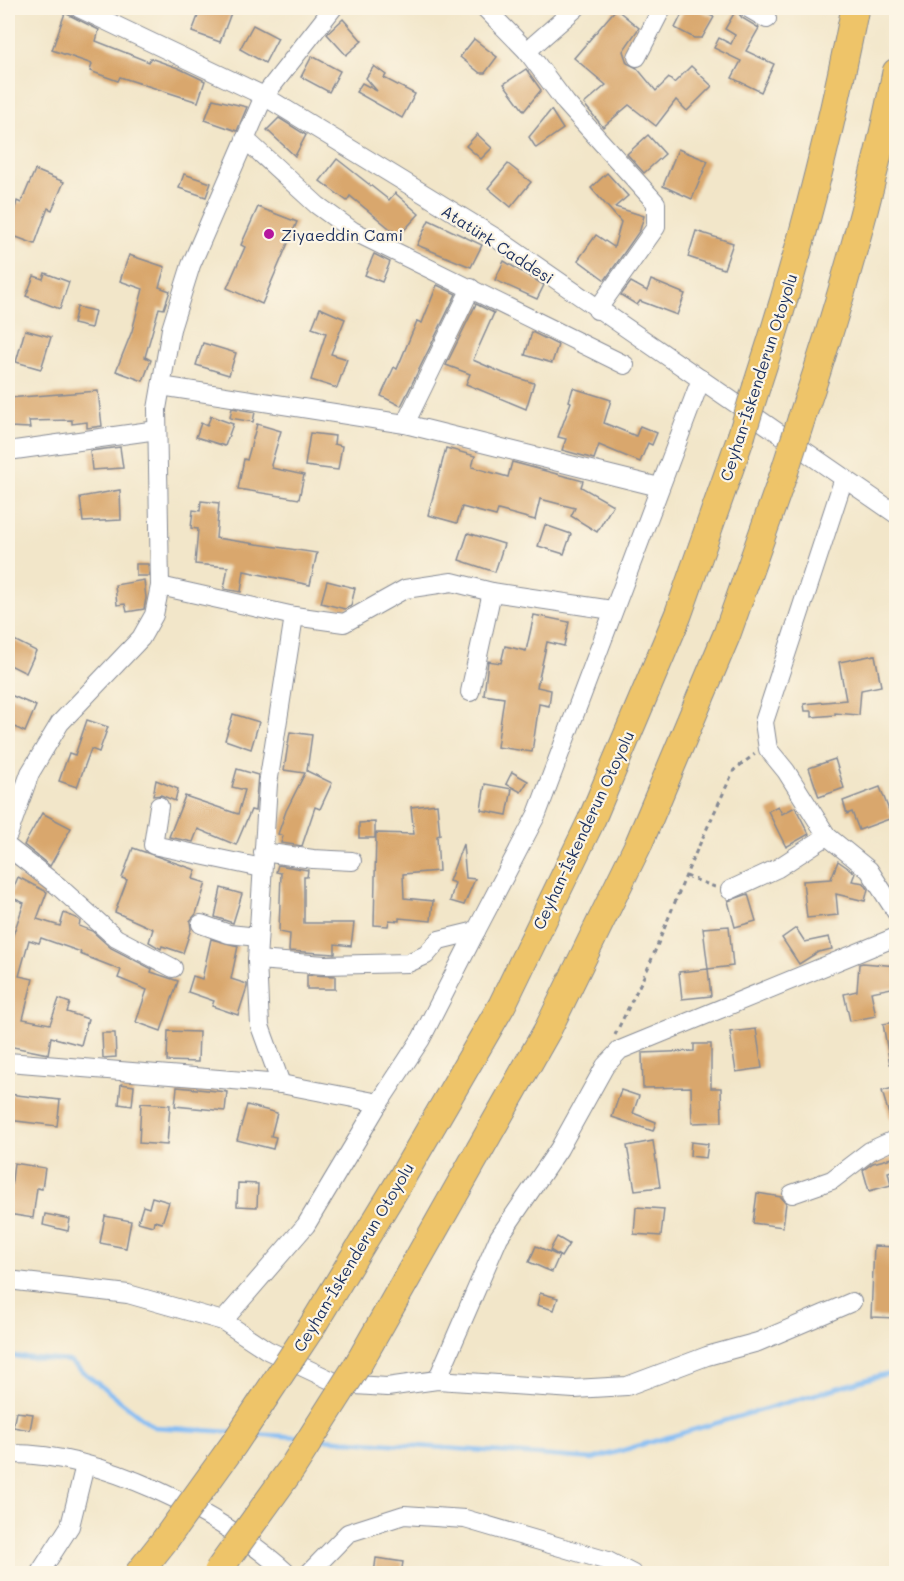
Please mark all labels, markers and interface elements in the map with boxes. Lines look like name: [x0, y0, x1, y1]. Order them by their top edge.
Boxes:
street label: Atatürk Caddesi: [438, 200, 558, 288]
place label: Ziyaeddin Cami: [281, 224, 403, 245]
marker: Ziyaeddin Cami: [262, 227, 276, 241]
street label: Ceyhan-İskenderun Otoyolu: [714, 271, 802, 483]
street label: Ceyhan-İskenderun Otoyolu: [528, 727, 638, 933]
street label: Ceyhan-İskenderun Otoyolu: [288, 1159, 418, 1355]

